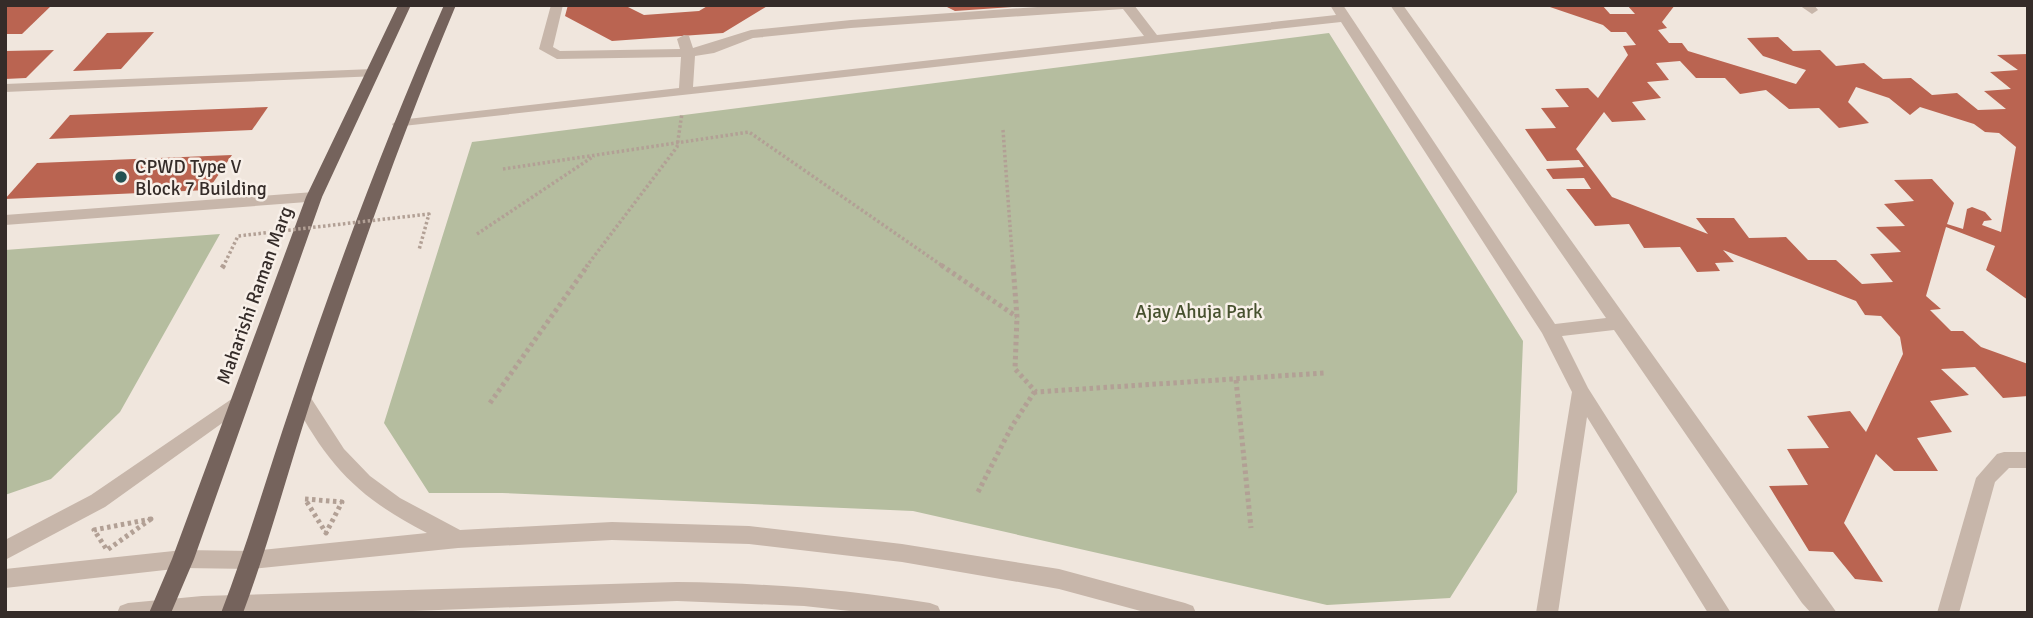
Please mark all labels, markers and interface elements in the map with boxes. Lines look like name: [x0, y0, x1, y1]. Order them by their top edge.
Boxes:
place label: CPWD Type V Block 7 Building: [135, 155, 267, 201]
marker: CPWD Type V Block 7 Building: [113, 169, 129, 185]
street label: Maharishi Raman Marg: [212, 203, 298, 388]
park label: Ajay Ahuja Park: [1135, 300, 1263, 324]

